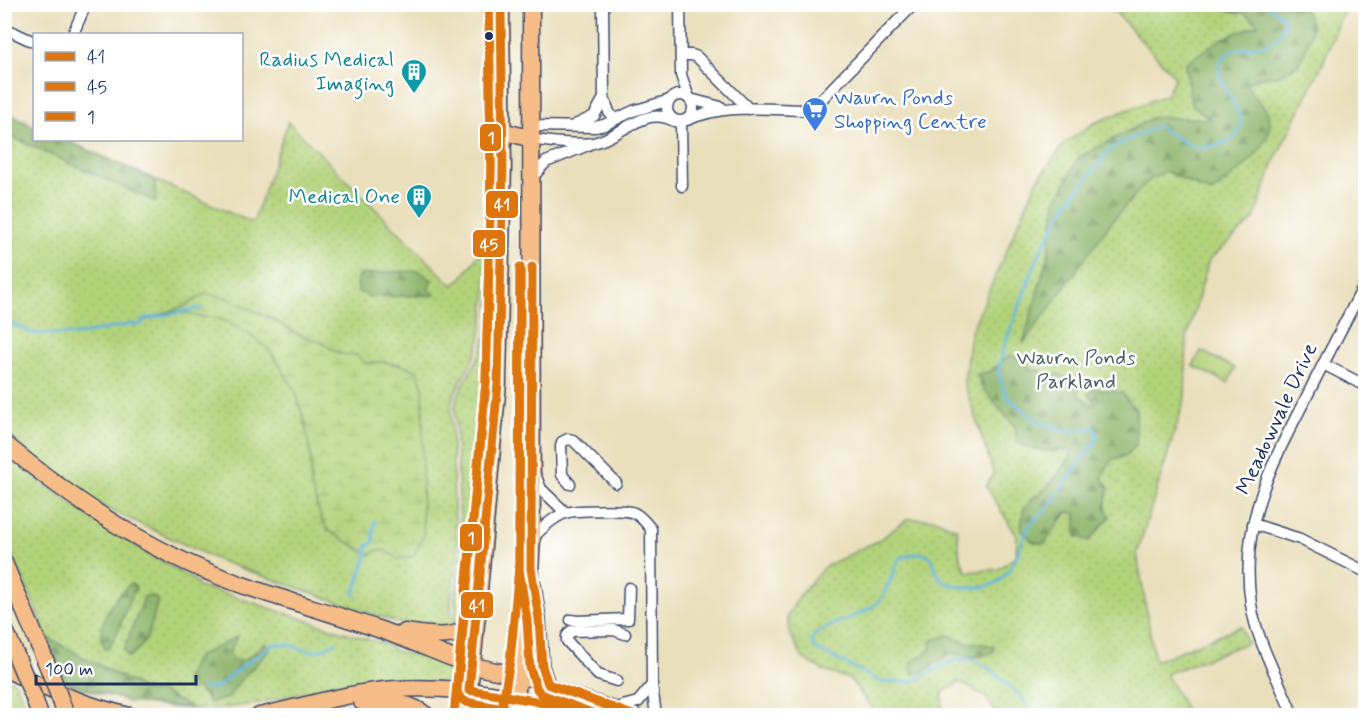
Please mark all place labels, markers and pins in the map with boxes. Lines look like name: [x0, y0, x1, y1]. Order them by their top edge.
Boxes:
unlabelled marker: [483, 30, 495, 42]
place label: Radius Medical Imaging: [259, 46, 394, 100]
building icon: Radius Medical Imaging: [399, 57, 429, 95]
place label: Waurn Ponds Shopping Centre: [834, 84, 987, 136]
supermarket icon: Waurn Ponds Shopping Centre: [800, 95, 830, 133]
building icon: Medical One: [404, 182, 434, 220]
place label: Medical One: [289, 183, 400, 211]

